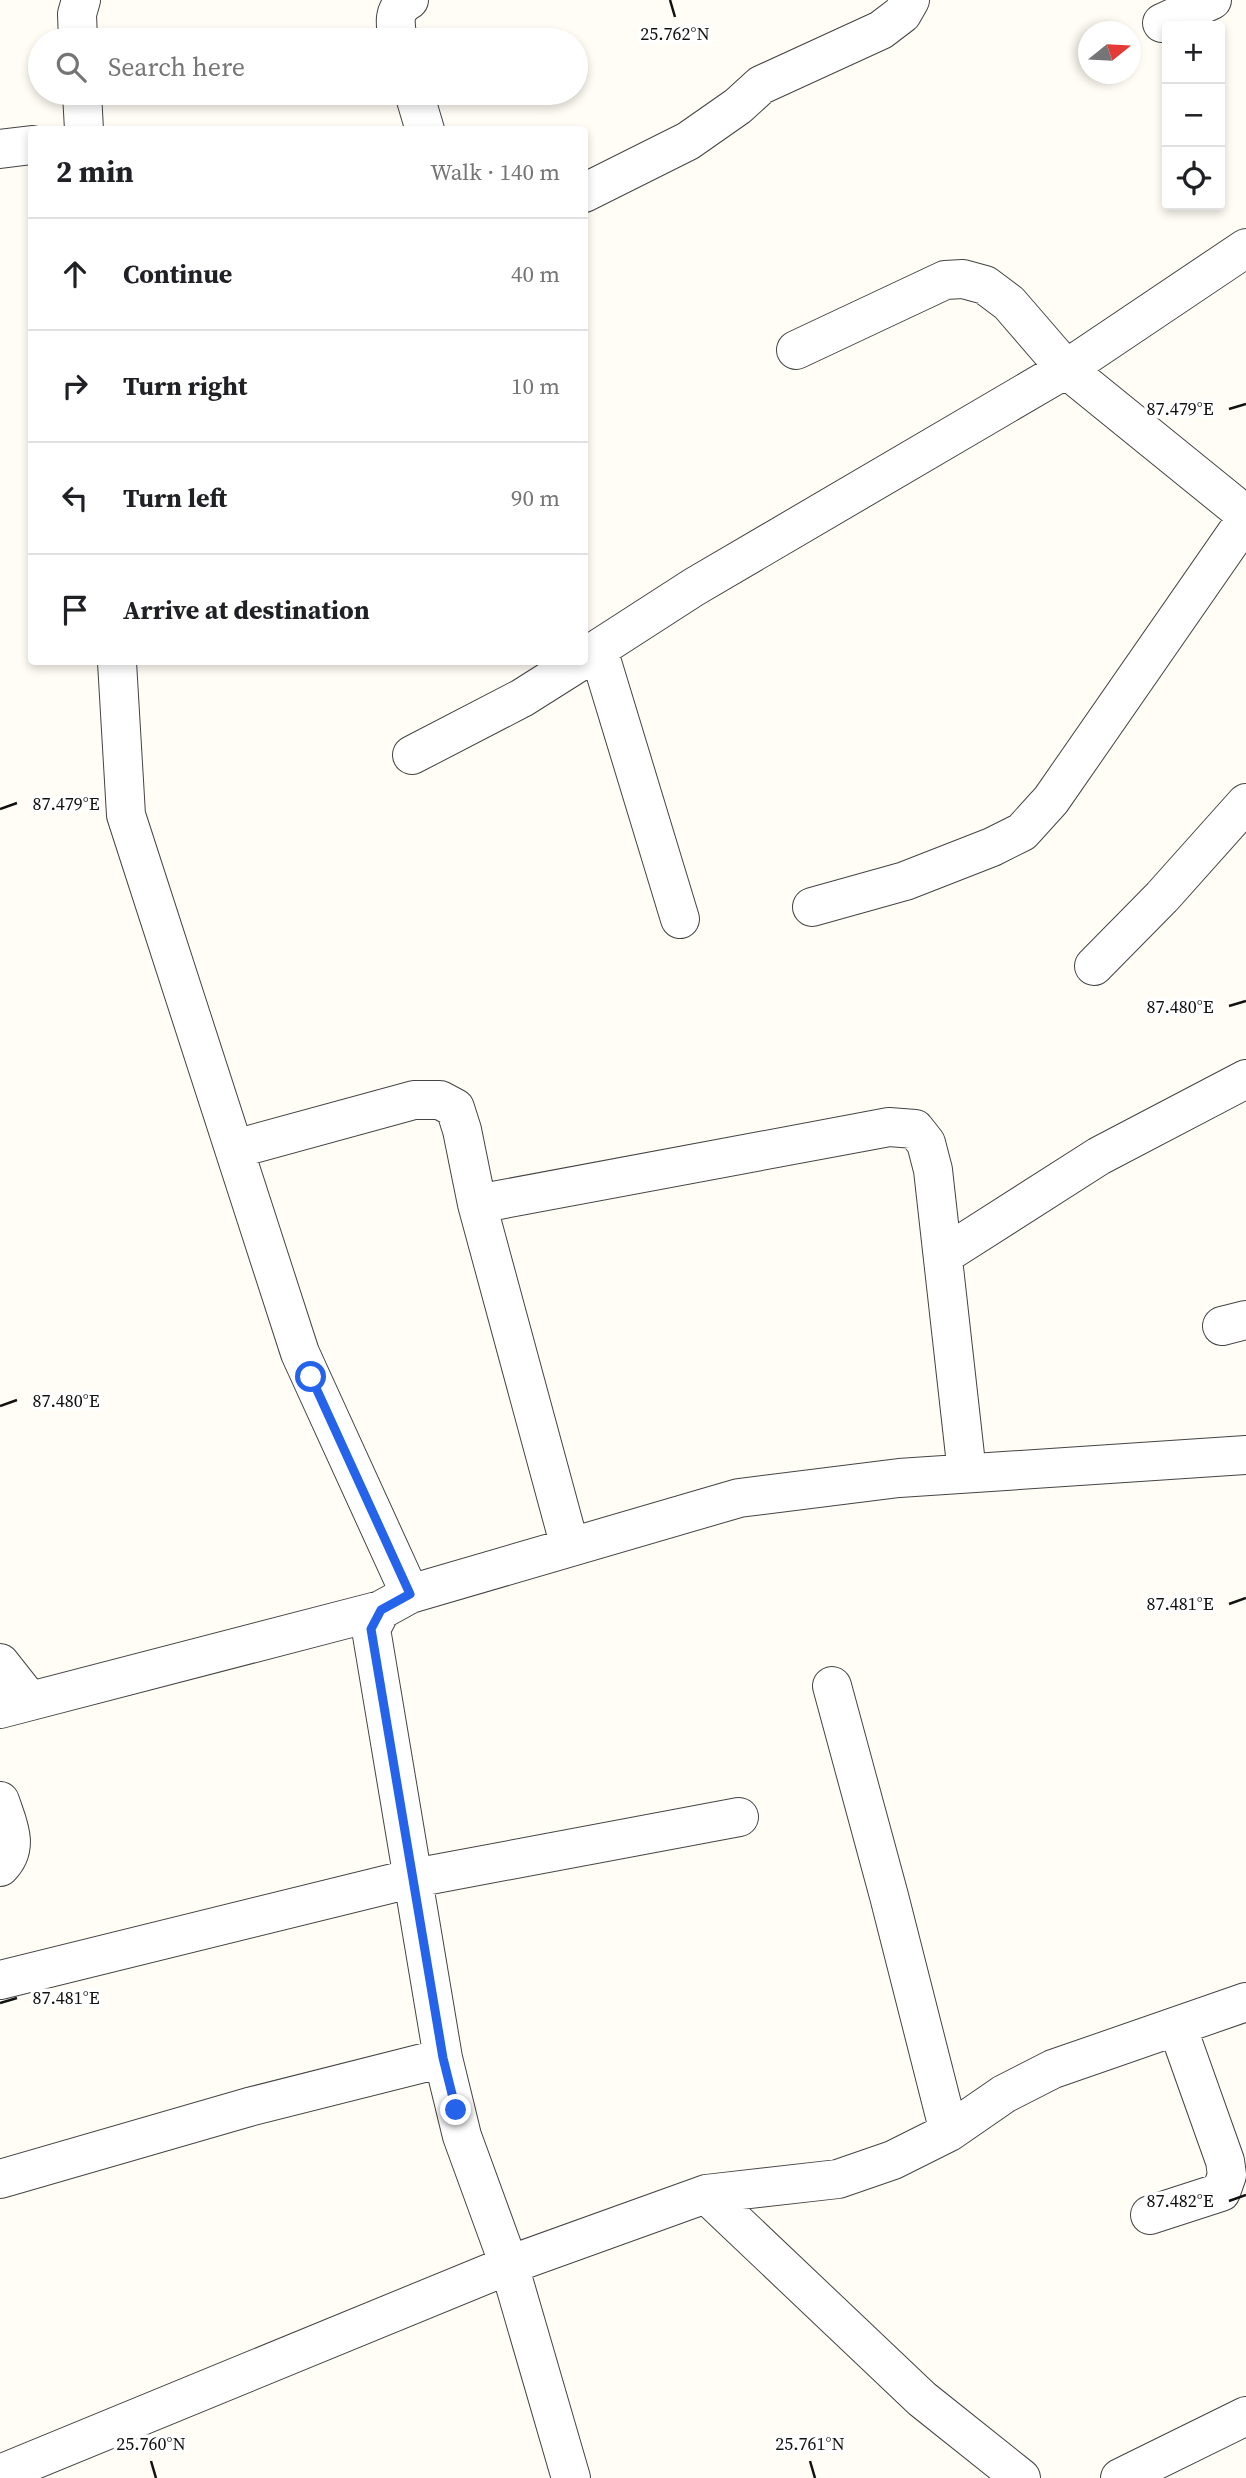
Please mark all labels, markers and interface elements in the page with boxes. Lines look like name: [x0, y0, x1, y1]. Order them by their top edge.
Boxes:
text: 25.762°N: [640, 21, 710, 46]
north arrow: [1078, 21, 1141, 84]
map controls: [1162, 21, 1225, 210]
button: +: [1162, 21, 1225, 84]
search box: [28, 28, 588, 105]
icon: search: [52, 48, 90, 86]
text: Search here: [108, 49, 245, 85]
button: −: [1162, 84, 1225, 147]
button: locate: [1162, 147, 1225, 210]
text: 2 min: [56, 151, 134, 192]
text: Walk · 140 m: [430, 156, 560, 188]
icon: ahead: [56, 255, 94, 293]
text: Continue: [123, 256, 232, 292]
text: 40 m: [511, 258, 560, 290]
icon: right: [56, 367, 94, 405]
text: Turn right: [123, 368, 247, 404]
text: 10 m: [511, 370, 560, 402]
text: 87.479°E: [1146, 396, 1214, 421]
icon: left: [56, 479, 94, 517]
text: Turn left: [123, 480, 227, 516]
text: 90 m: [511, 482, 560, 514]
icon: arrive: [56, 591, 94, 629]
text: Arrive at destination: [123, 592, 370, 628]
text: 87.479°E: [32, 791, 100, 816]
text: 87.480°E: [1146, 994, 1214, 1019]
route start: [295, 1361, 326, 1392]
text: 87.480°E: [32, 1388, 100, 1413]
text: 87.481°E: [1146, 1591, 1214, 1616]
text: 87.481°E: [32, 1985, 100, 2010]
route end: [440, 2094, 471, 2125]
text: 87.482°E: [1146, 2188, 1214, 2213]
text: 25.760°N: [116, 2431, 186, 2456]
text: 25.761°N: [775, 2431, 845, 2456]

